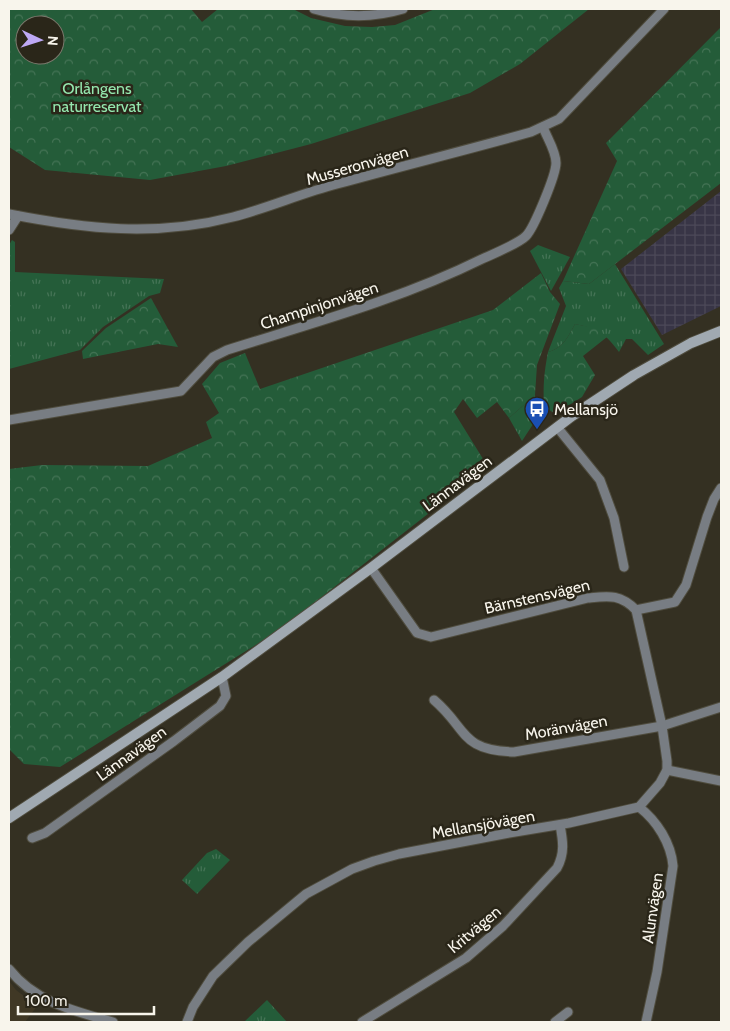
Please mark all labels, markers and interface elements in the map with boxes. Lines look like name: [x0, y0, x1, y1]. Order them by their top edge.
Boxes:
north arrow: [15, 15, 65, 65]
text: N: [44, 35, 62, 46]
park label: Orlångens naturreservat: [53, 79, 142, 116]
street label: Musseronvägen: [304, 142, 411, 189]
street label: Champinjonvägen: [258, 277, 381, 334]
bus stop icon: Mellansjö: [524, 396, 550, 430]
place label: Mellansjö: [554, 400, 618, 419]
street label: Lännavägen: [419, 451, 496, 516]
street label: Bärnstensvägen: [483, 575, 592, 618]
street label: Moränvägen: [523, 711, 609, 744]
street label: Lännavägen: [93, 722, 170, 785]
street label: Mellansjövägen: [430, 806, 536, 843]
street label: Alunvägen: [638, 871, 667, 945]
street label: Kritvägen: [444, 902, 505, 957]
scale bar: [18, 984, 154, 1016]
text: 100 m: [25, 992, 67, 1010]

